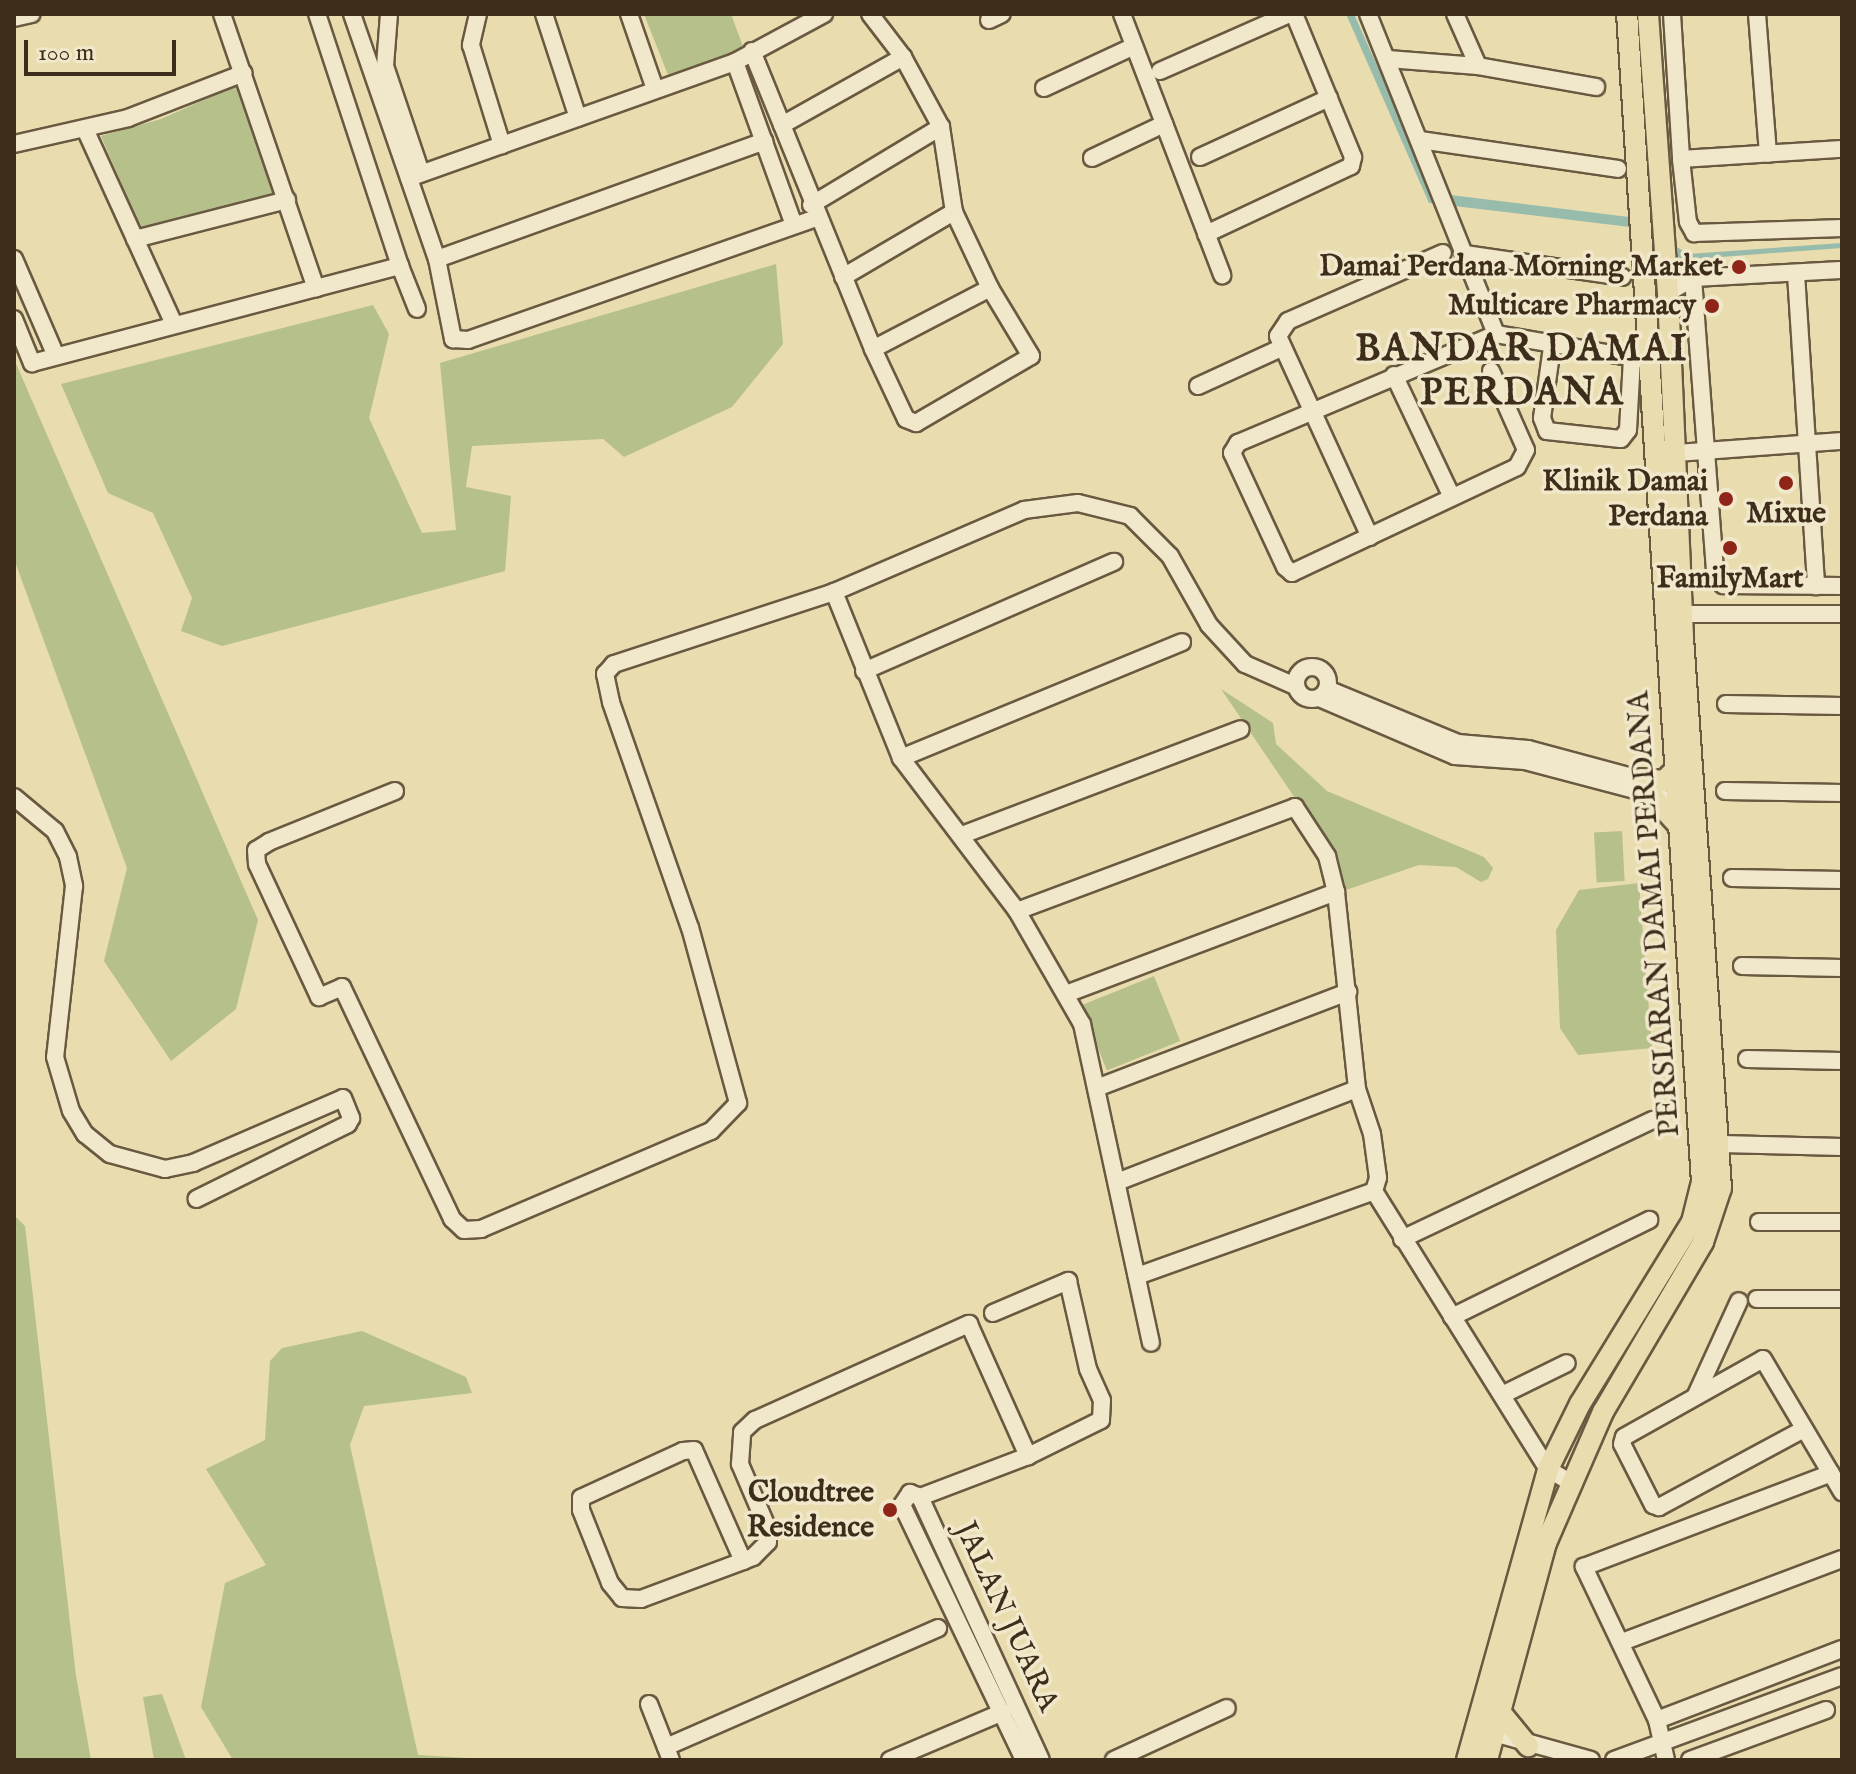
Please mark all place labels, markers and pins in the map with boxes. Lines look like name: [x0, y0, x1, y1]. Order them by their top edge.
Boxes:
place label: Damai Perdana Morning Market: [1319, 249, 1723, 285]
marker: Damai Perdana Morning Market: [1730, 258, 1748, 276]
place label: Multicare Pharmacy: [1448, 288, 1696, 324]
marker: Multicare Pharmacy: [1703, 297, 1721, 315]
place label: Klinik Damai Perdana: [1542, 464, 1708, 534]
marker: Mixue: [1777, 474, 1795, 492]
marker: Klinik Damai Perdana: [1715, 488, 1737, 510]
place label: Mixue: [1746, 496, 1826, 532]
marker: FamilyMart: [1721, 539, 1739, 557]
place label: FamilyMart: [1656, 561, 1804, 597]
place label: Cloudtree Residence: [747, 1475, 874, 1546]
marker: Cloudtree Residence: [881, 1501, 899, 1519]

